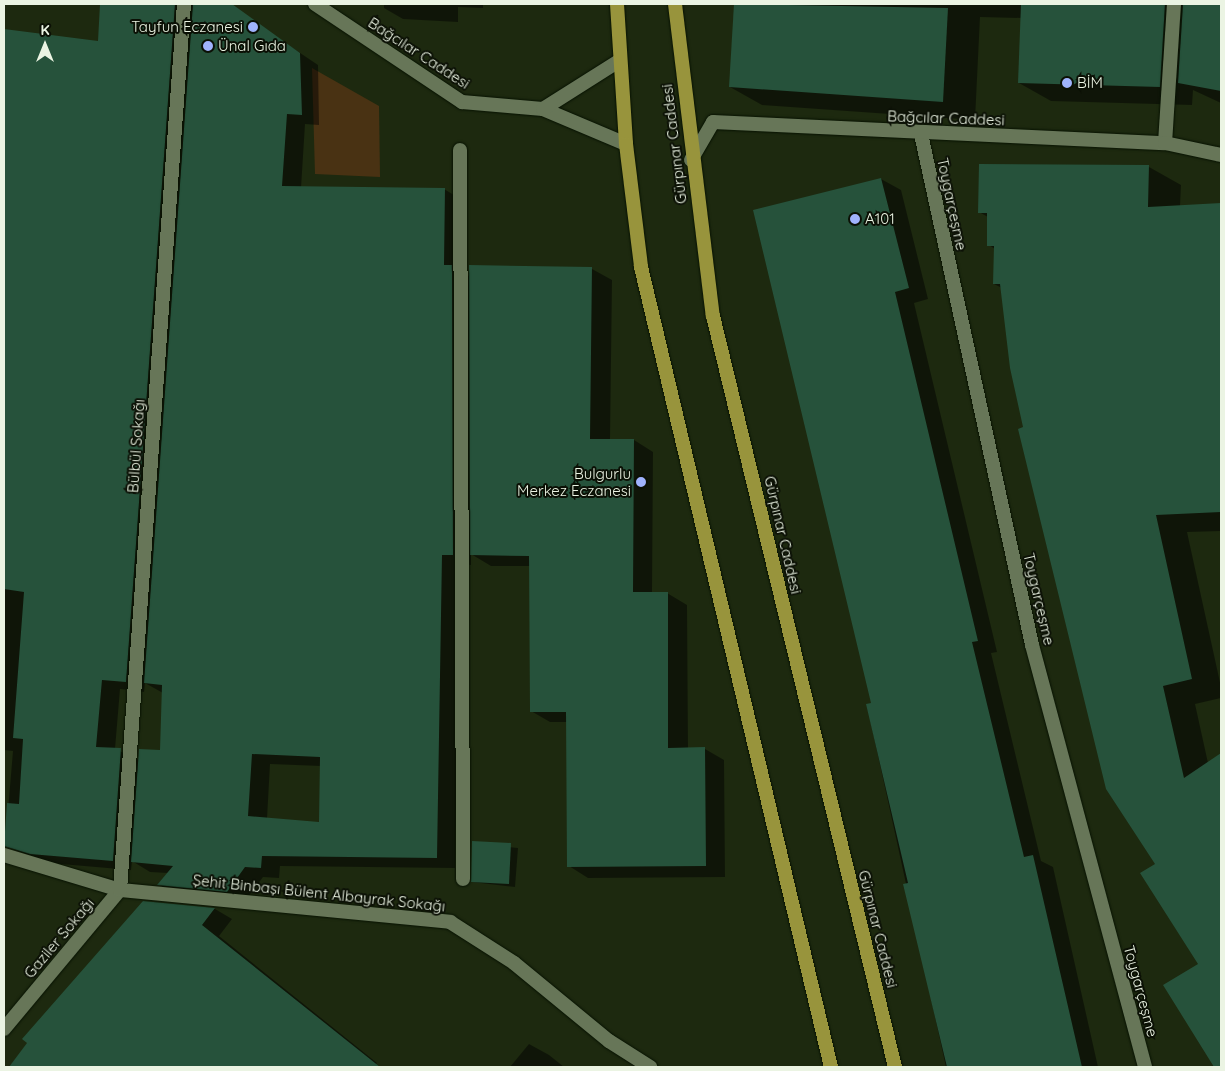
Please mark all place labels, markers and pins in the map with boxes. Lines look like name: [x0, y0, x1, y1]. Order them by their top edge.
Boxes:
place label: Tayfun Eczanesi: [131, 18, 243, 36]
marker: Tayfun Eczanesi: [247, 21, 259, 33]
place label: Ünal Gıda: [218, 37, 286, 55]
marker: Ünal Gıda: [202, 40, 214, 52]
place label: BİM: [1077, 74, 1103, 92]
marker: BİM: [1061, 77, 1073, 89]
place label: A101: [865, 210, 895, 228]
marker: A101: [849, 213, 861, 225]
place label: Bulgurlu Merkez Eczanesi: [517, 464, 631, 499]
marker: Bulgurlu Merkez Eczanesi: [635, 476, 647, 488]

